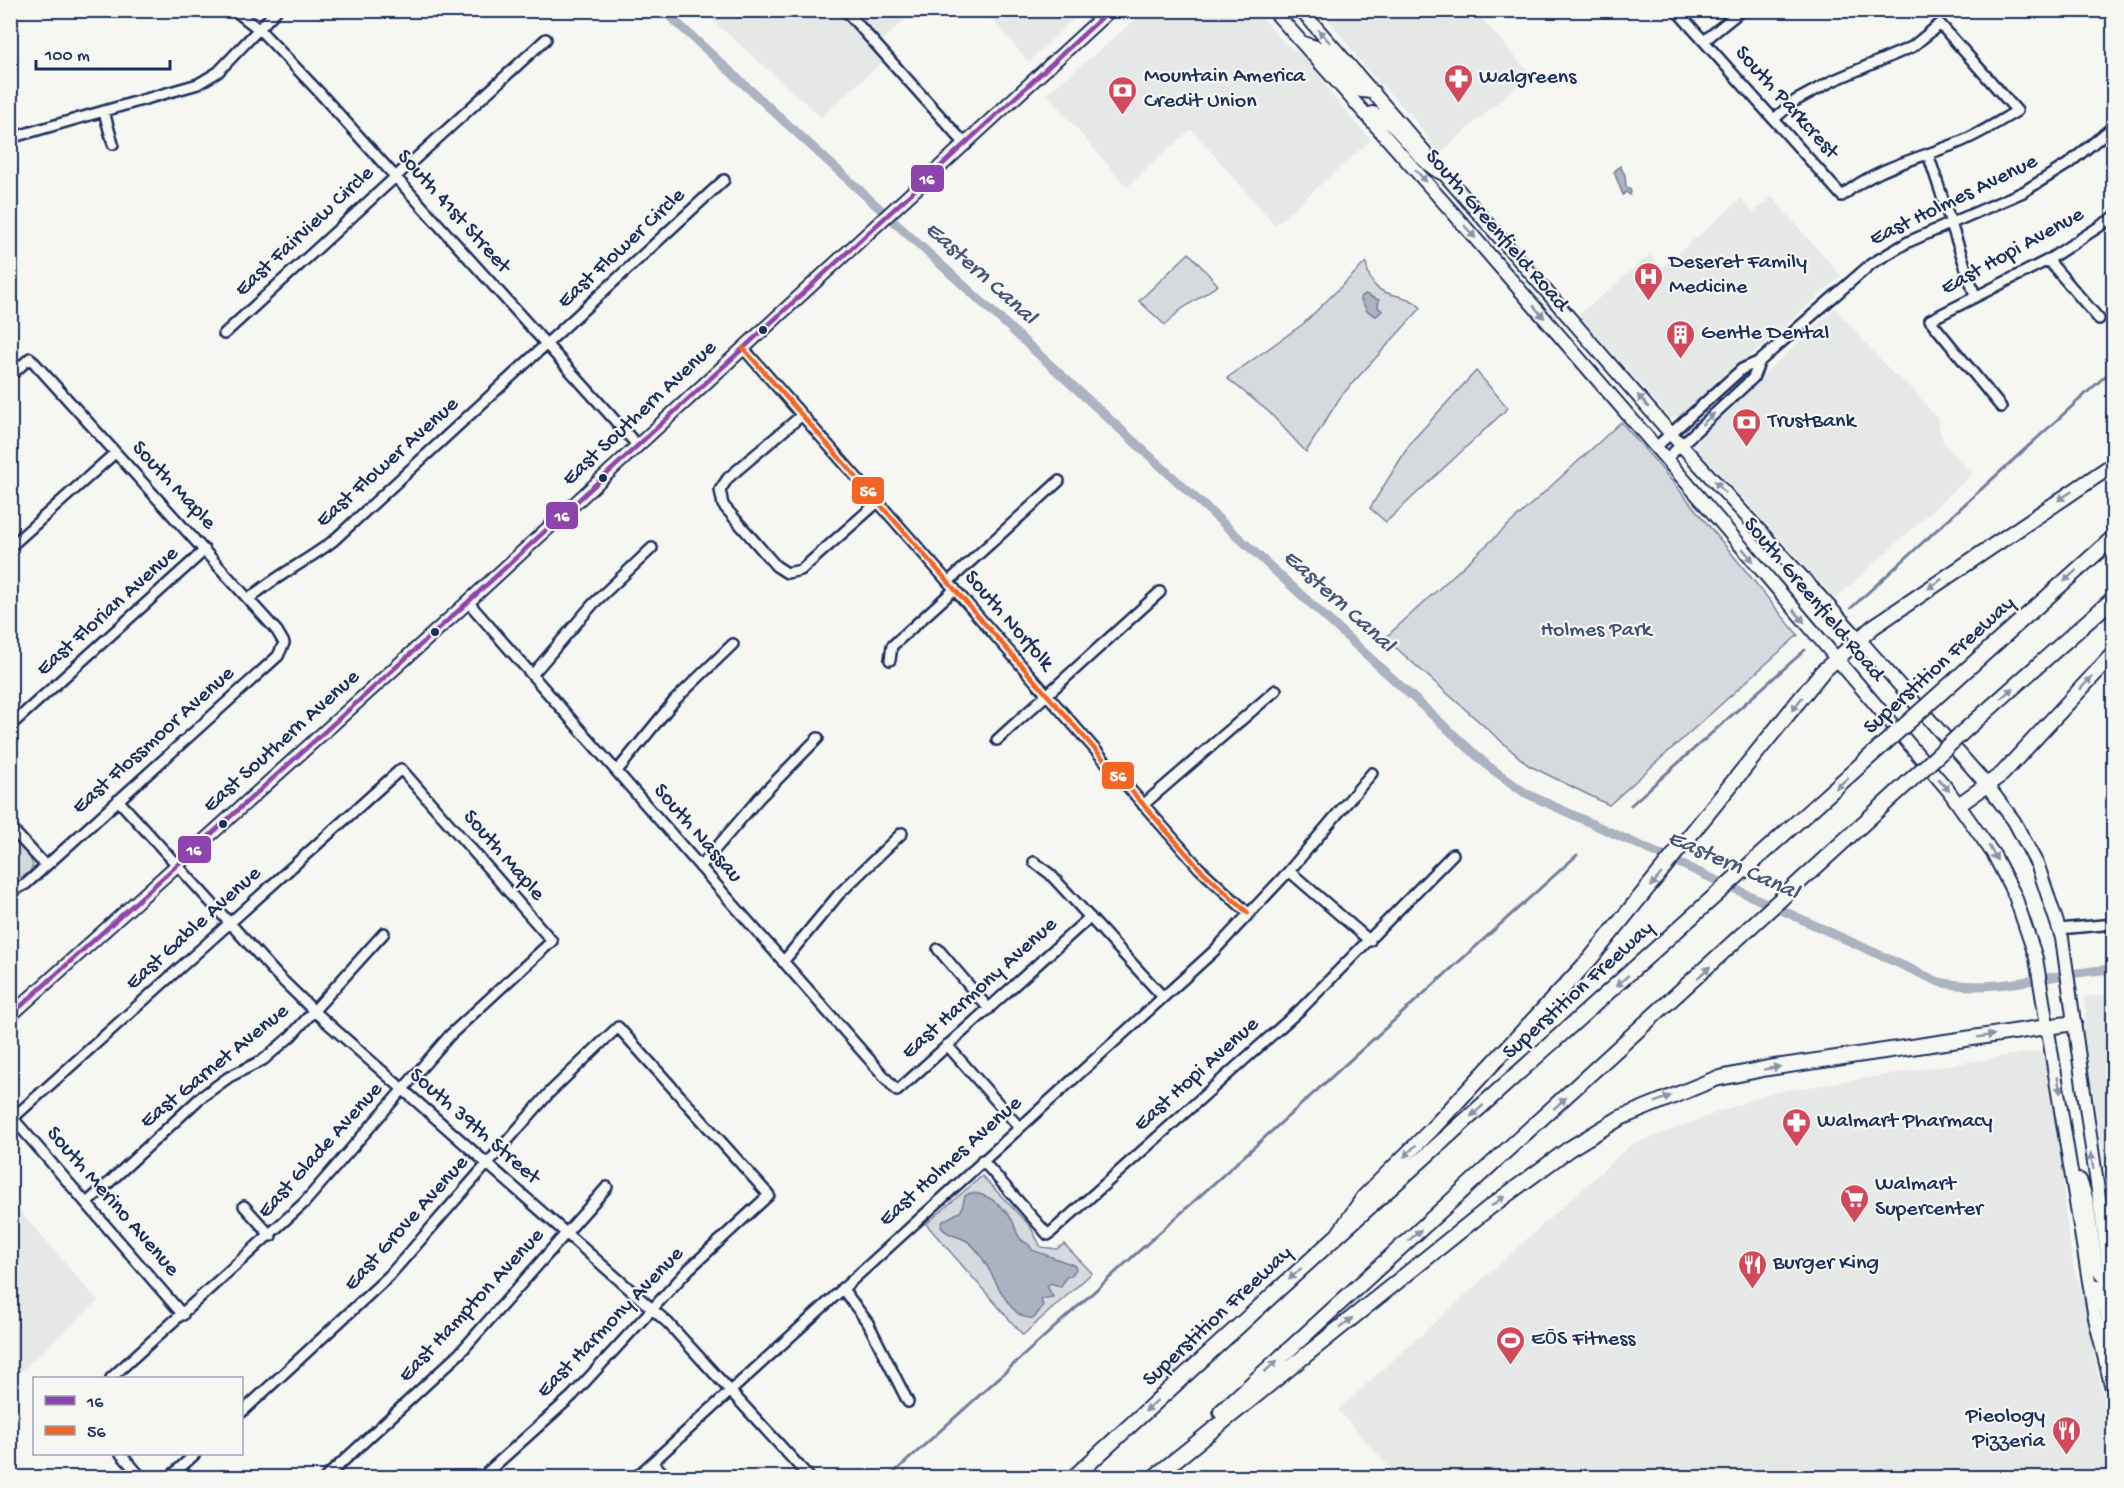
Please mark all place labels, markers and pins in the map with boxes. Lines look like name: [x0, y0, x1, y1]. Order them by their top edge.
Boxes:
pharmacy icon: Walgreens: [1442, 62, 1474, 104]
place label: Mountain America Credit Union: [1144, 64, 1306, 115]
place label: Walgreens: [1479, 65, 1577, 91]
bank icon: Mountain America Credit Union: [1107, 74, 1139, 116]
place label: Deseret Family Medicine: [1667, 250, 1807, 301]
hospital icon: Deseret Family Medicine: [1632, 260, 1664, 302]
building icon: Gentle Dental: [1664, 318, 1696, 360]
place label: Gentle Dental: [1701, 321, 1829, 347]
unlabelled marker: [757, 324, 769, 336]
bank icon: TrustBank: [1731, 406, 1763, 448]
place label: TrustBank: [1766, 409, 1858, 435]
unlabelled marker: [597, 472, 609, 484]
unlabelled marker: [429, 626, 441, 638]
unlabelled marker: [217, 818, 229, 830]
pharmacy icon: Walmart Pharmacy: [1780, 1106, 1812, 1148]
place label: Walmart Pharmacy: [1817, 1109, 1993, 1135]
place label: Walmart Supercenter: [1875, 1172, 1985, 1223]
supermarket icon: Walmart Supercenter: [1838, 1182, 1870, 1224]
restaurant icon: Burger King: [1736, 1248, 1768, 1290]
place label: Burger King: [1772, 1251, 1879, 1277]
sports icon: EōS Fitness: [1494, 1324, 1526, 1366]
place label: EōS Fitness: [1531, 1327, 1636, 1353]
place label: Pieology Pizzeria: [1965, 1404, 2046, 1455]
restaurant icon: Pieology Pizzeria: [2050, 1414, 2082, 1456]

